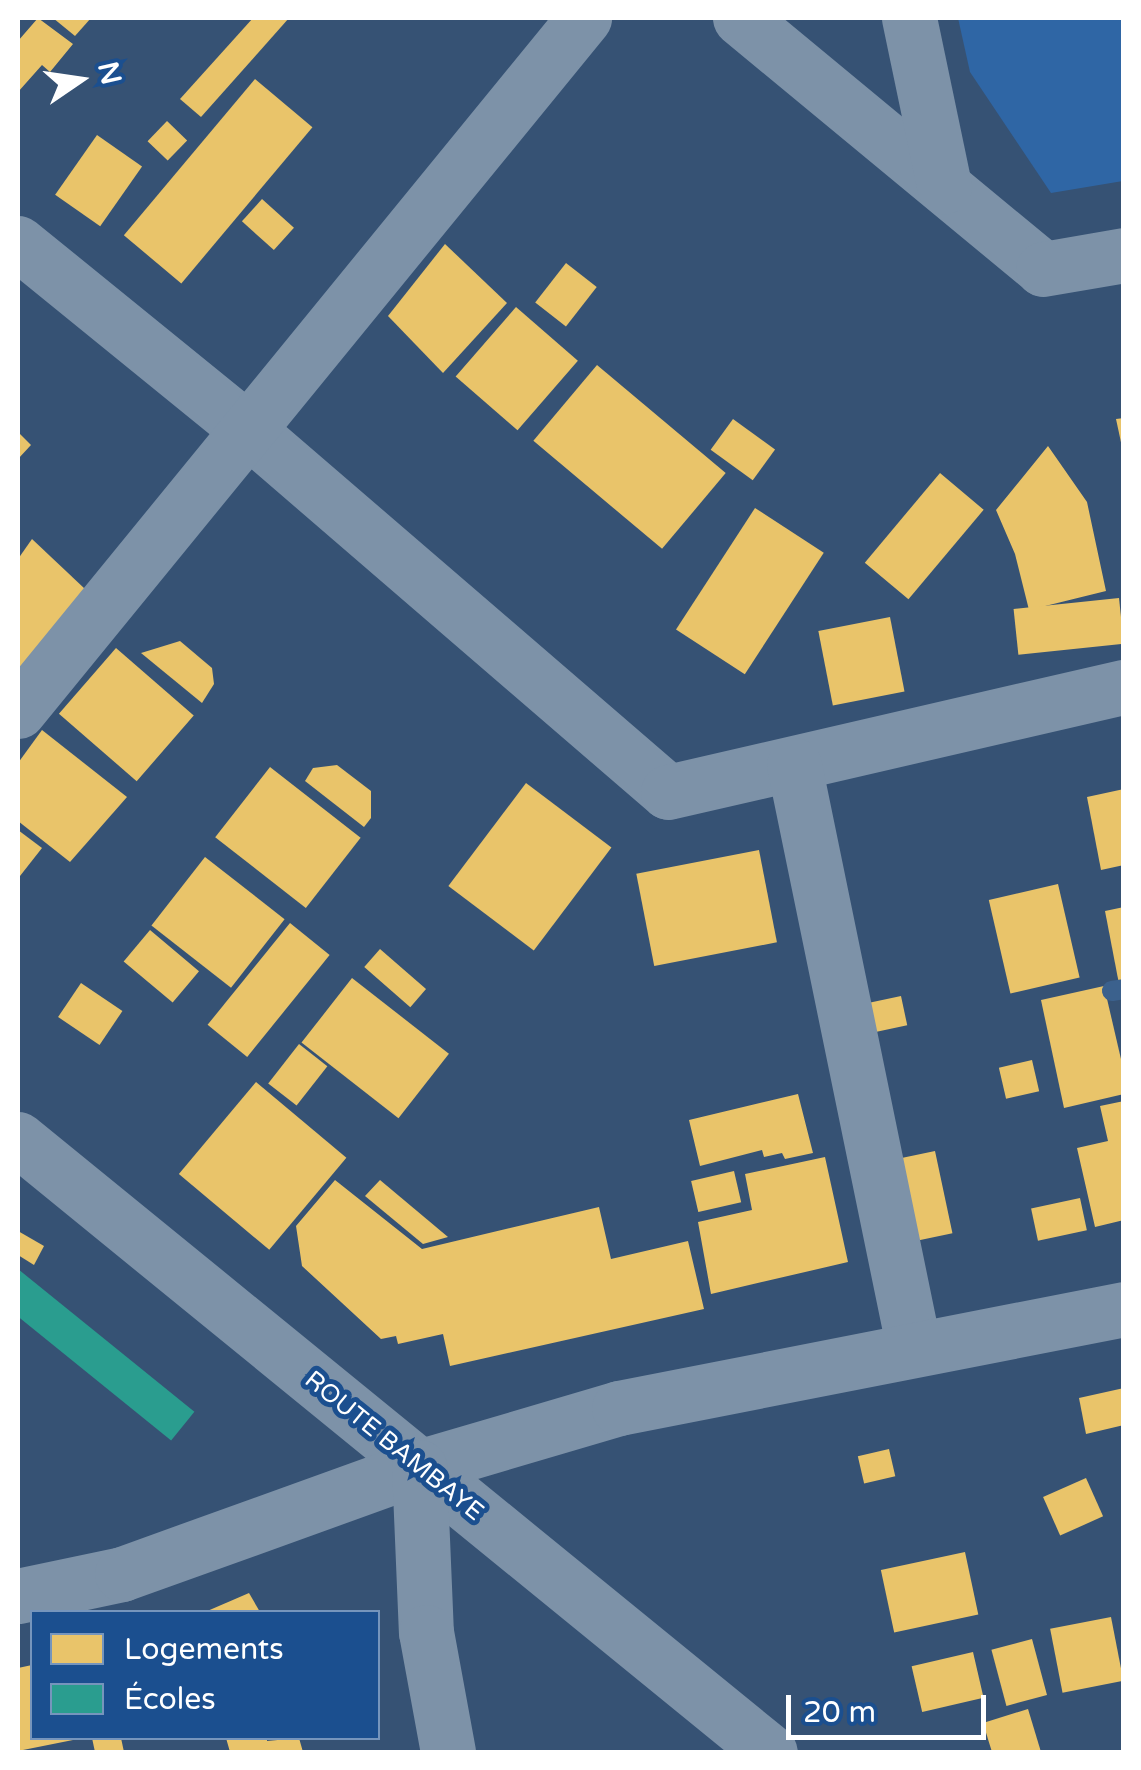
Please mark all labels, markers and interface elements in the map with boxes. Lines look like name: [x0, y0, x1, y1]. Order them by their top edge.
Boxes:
north arrow: [30, 30, 130, 130]
text: N: [90, 58, 128, 88]
street label: ROUTE BAMBAYE: [299, 1365, 489, 1527]
legend: [30, 1610, 380, 1740]
text: Logements: [124, 1631, 284, 1668]
scale bar: [791, 1675, 991, 1737]
text: Écoles: [124, 1681, 216, 1718]
text: 20 m: [803, 1694, 876, 1731]

